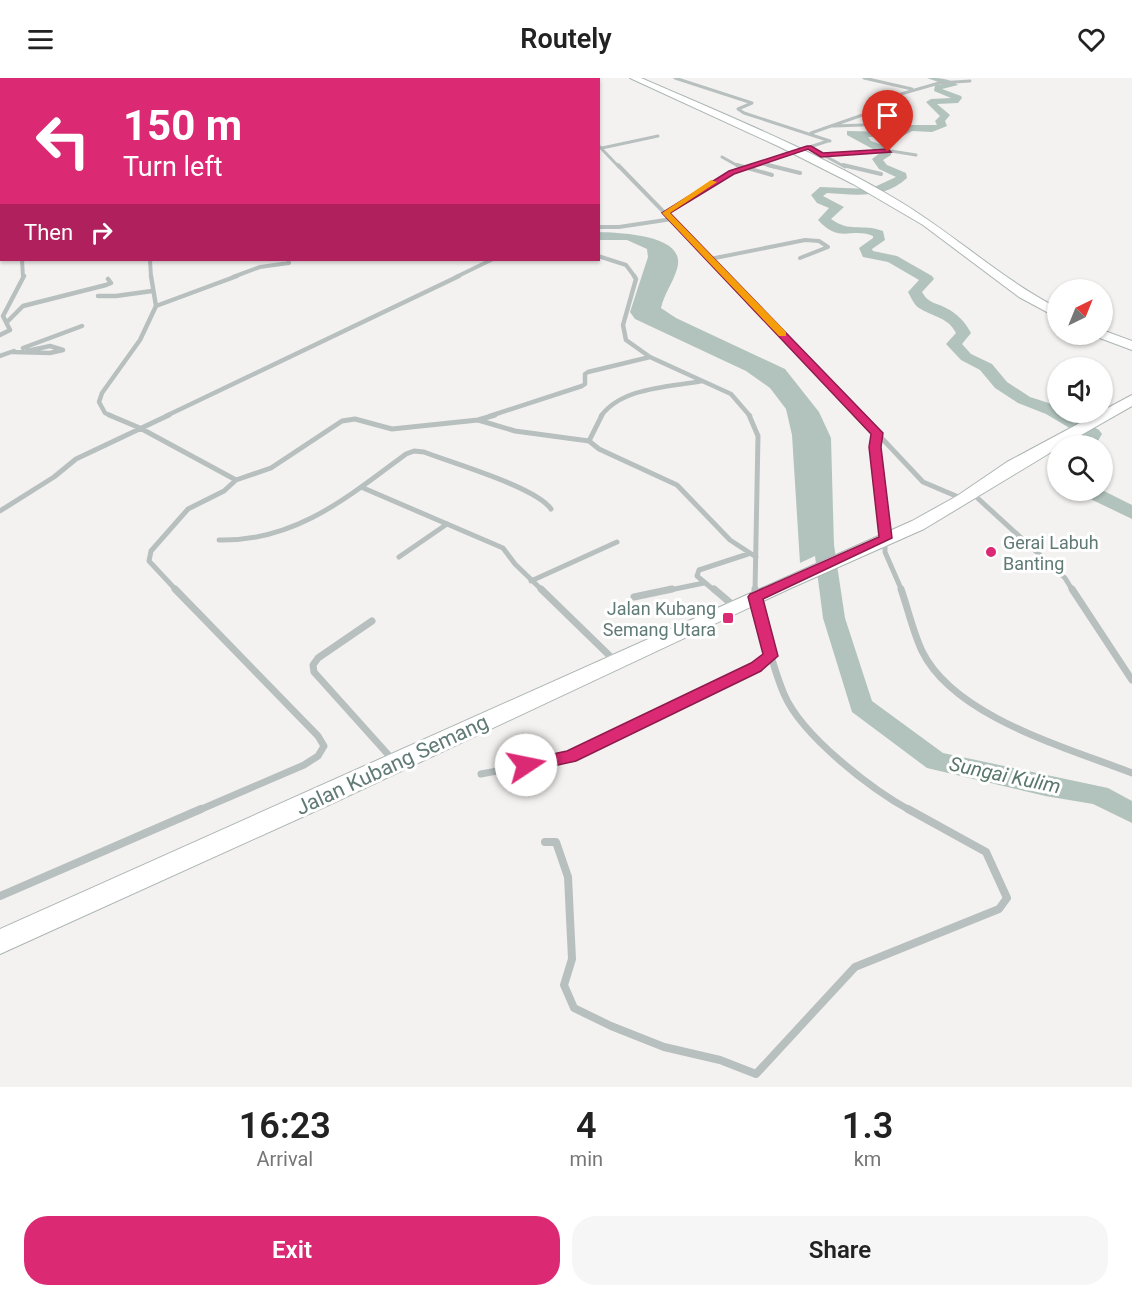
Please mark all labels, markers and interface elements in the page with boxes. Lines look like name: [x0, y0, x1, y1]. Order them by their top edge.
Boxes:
icon: menu: [24, 23, 57, 56]
text: Routely: [520, 23, 612, 55]
icon: heart: [1075, 23, 1108, 56]
pin: [862, 90, 913, 152]
icon: arrive: [871, 99, 904, 132]
text: 150 m: [123, 101, 242, 150]
icon: left: [24, 102, 102, 180]
text: Turn left: [123, 151, 223, 183]
icon: right: [85, 216, 118, 249]
text: Then: [24, 220, 73, 245]
north arrow: [1047, 279, 1113, 345]
map controls: [1047, 279, 1113, 501]
button: sound: [1047, 357, 1113, 423]
button: search: [1047, 435, 1113, 501]
place label: Gerai Labuh Banting: [1003, 532, 1099, 574]
marker: Gerai Labuh Banting: [984, 545, 998, 559]
place label: Jalan Kubang Semang Utara: [603, 598, 716, 640]
marker: Jalan Kubang Semang Utara: [721, 611, 735, 625]
street label: Jalan Kubang Semang: [292, 710, 492, 820]
position arrow: [494, 733, 558, 797]
water label: Sungai Kulim: [947, 752, 1063, 798]
text: 16:23: [239, 1105, 331, 1147]
text: 4: [576, 1105, 597, 1147]
text: 1.3: [842, 1105, 893, 1147]
text: Arrival: [256, 1147, 313, 1171]
text: min: [570, 1147, 603, 1171]
text: km: [854, 1147, 881, 1171]
button: Exit: [24, 1216, 560, 1285]
button: Share: [572, 1216, 1108, 1285]

